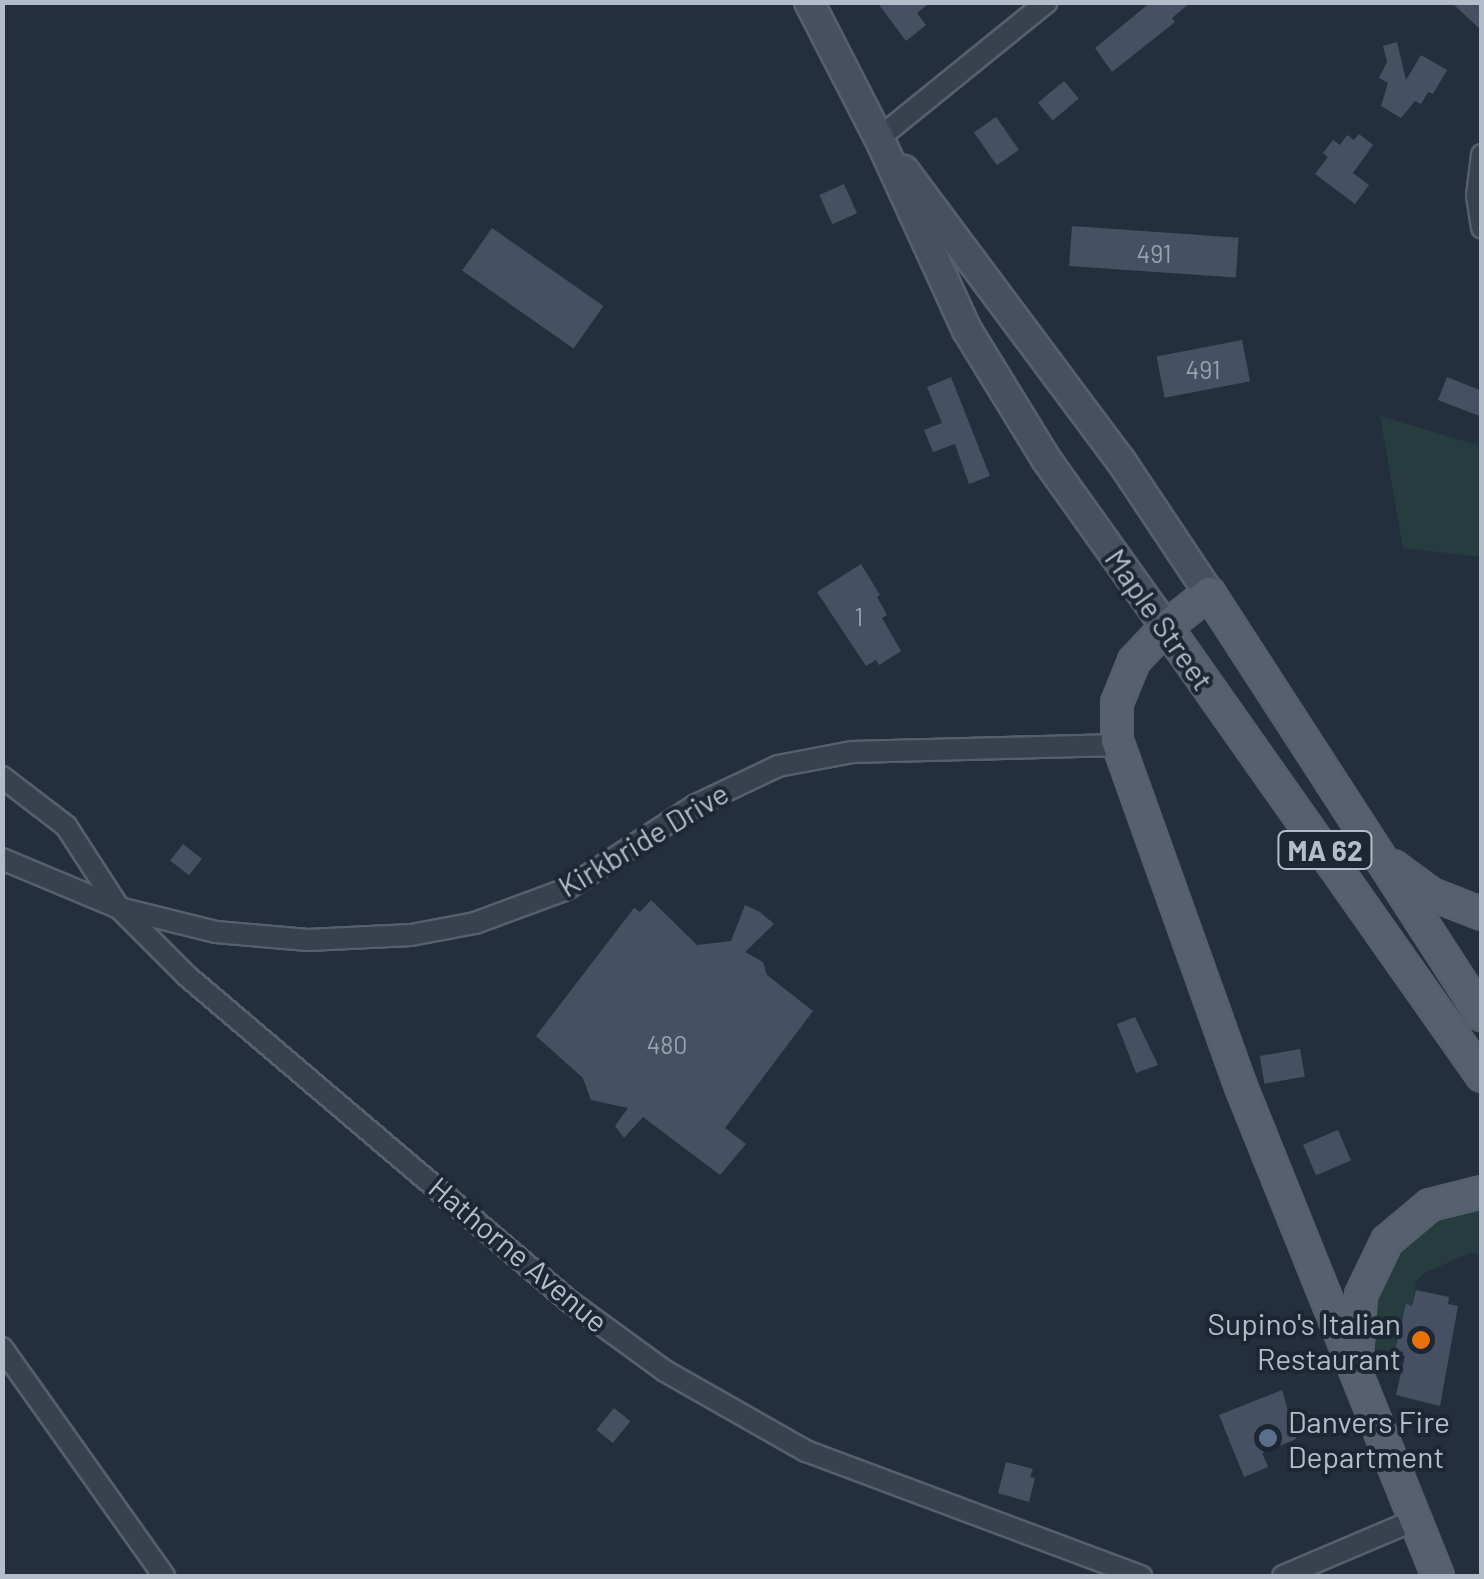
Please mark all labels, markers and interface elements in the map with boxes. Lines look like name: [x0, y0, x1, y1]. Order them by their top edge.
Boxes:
house number: 491: [1136, 238, 1172, 268]
house number: 491: [1185, 354, 1221, 384]
street label: Maple Street: [1098, 541, 1222, 697]
house number: 1: [855, 601, 863, 631]
street label: Kirkbride Drive: [551, 774, 735, 904]
road number: MA 62: [1275, 827, 1375, 873]
house number: 480: [647, 1029, 687, 1059]
street label: Hathorne Avenue: [422, 1169, 616, 1339]
place label: Supino's Italian Restaurant: [1208, 1305, 1401, 1376]
marker: Supino's Italian Restaurant: [1410, 1329, 1432, 1351]
place label: Danvers Fire Department: [1288, 1403, 1450, 1474]
marker: Danvers Fire Department: [1257, 1427, 1279, 1449]

